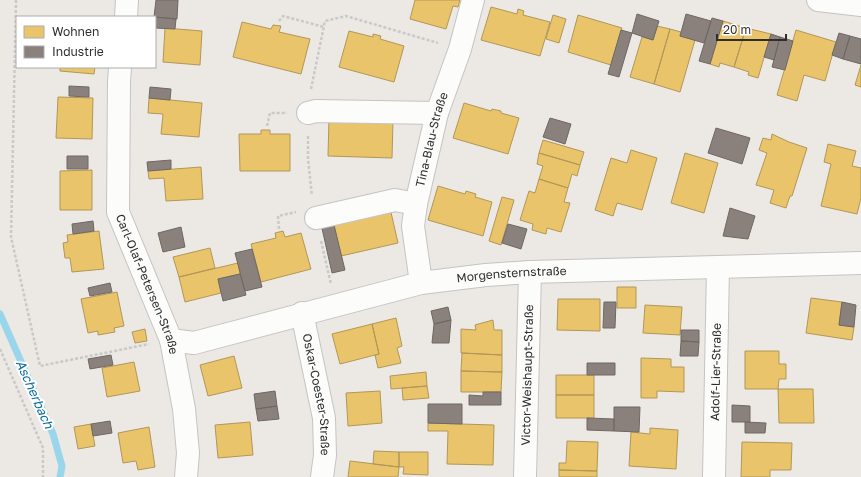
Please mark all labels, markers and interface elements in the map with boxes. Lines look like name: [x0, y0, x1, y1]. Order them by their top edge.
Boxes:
legend: [16, 16, 156, 68]
scale bar: [717, 16, 786, 42]
text: 20 m: [723, 22, 751, 37]
text: Wohnen: [52, 24, 99, 39]
text: Industrie: [52, 44, 104, 59]
street label: Tina-Blau-Straße: [412, 90, 451, 189]
street label: Carl-Olaf-Petersen-Straße: [113, 212, 182, 355]
street label: Morgensternstraße: [455, 263, 567, 286]
street label: Victor-Weishaupt-Straße: [518, 304, 536, 446]
street label: Adolf-Lier-Straße: [707, 323, 724, 421]
street label: Oskar-Coester-Straße: [299, 332, 333, 456]
water label: Ascherbach: [13, 357, 58, 432]

